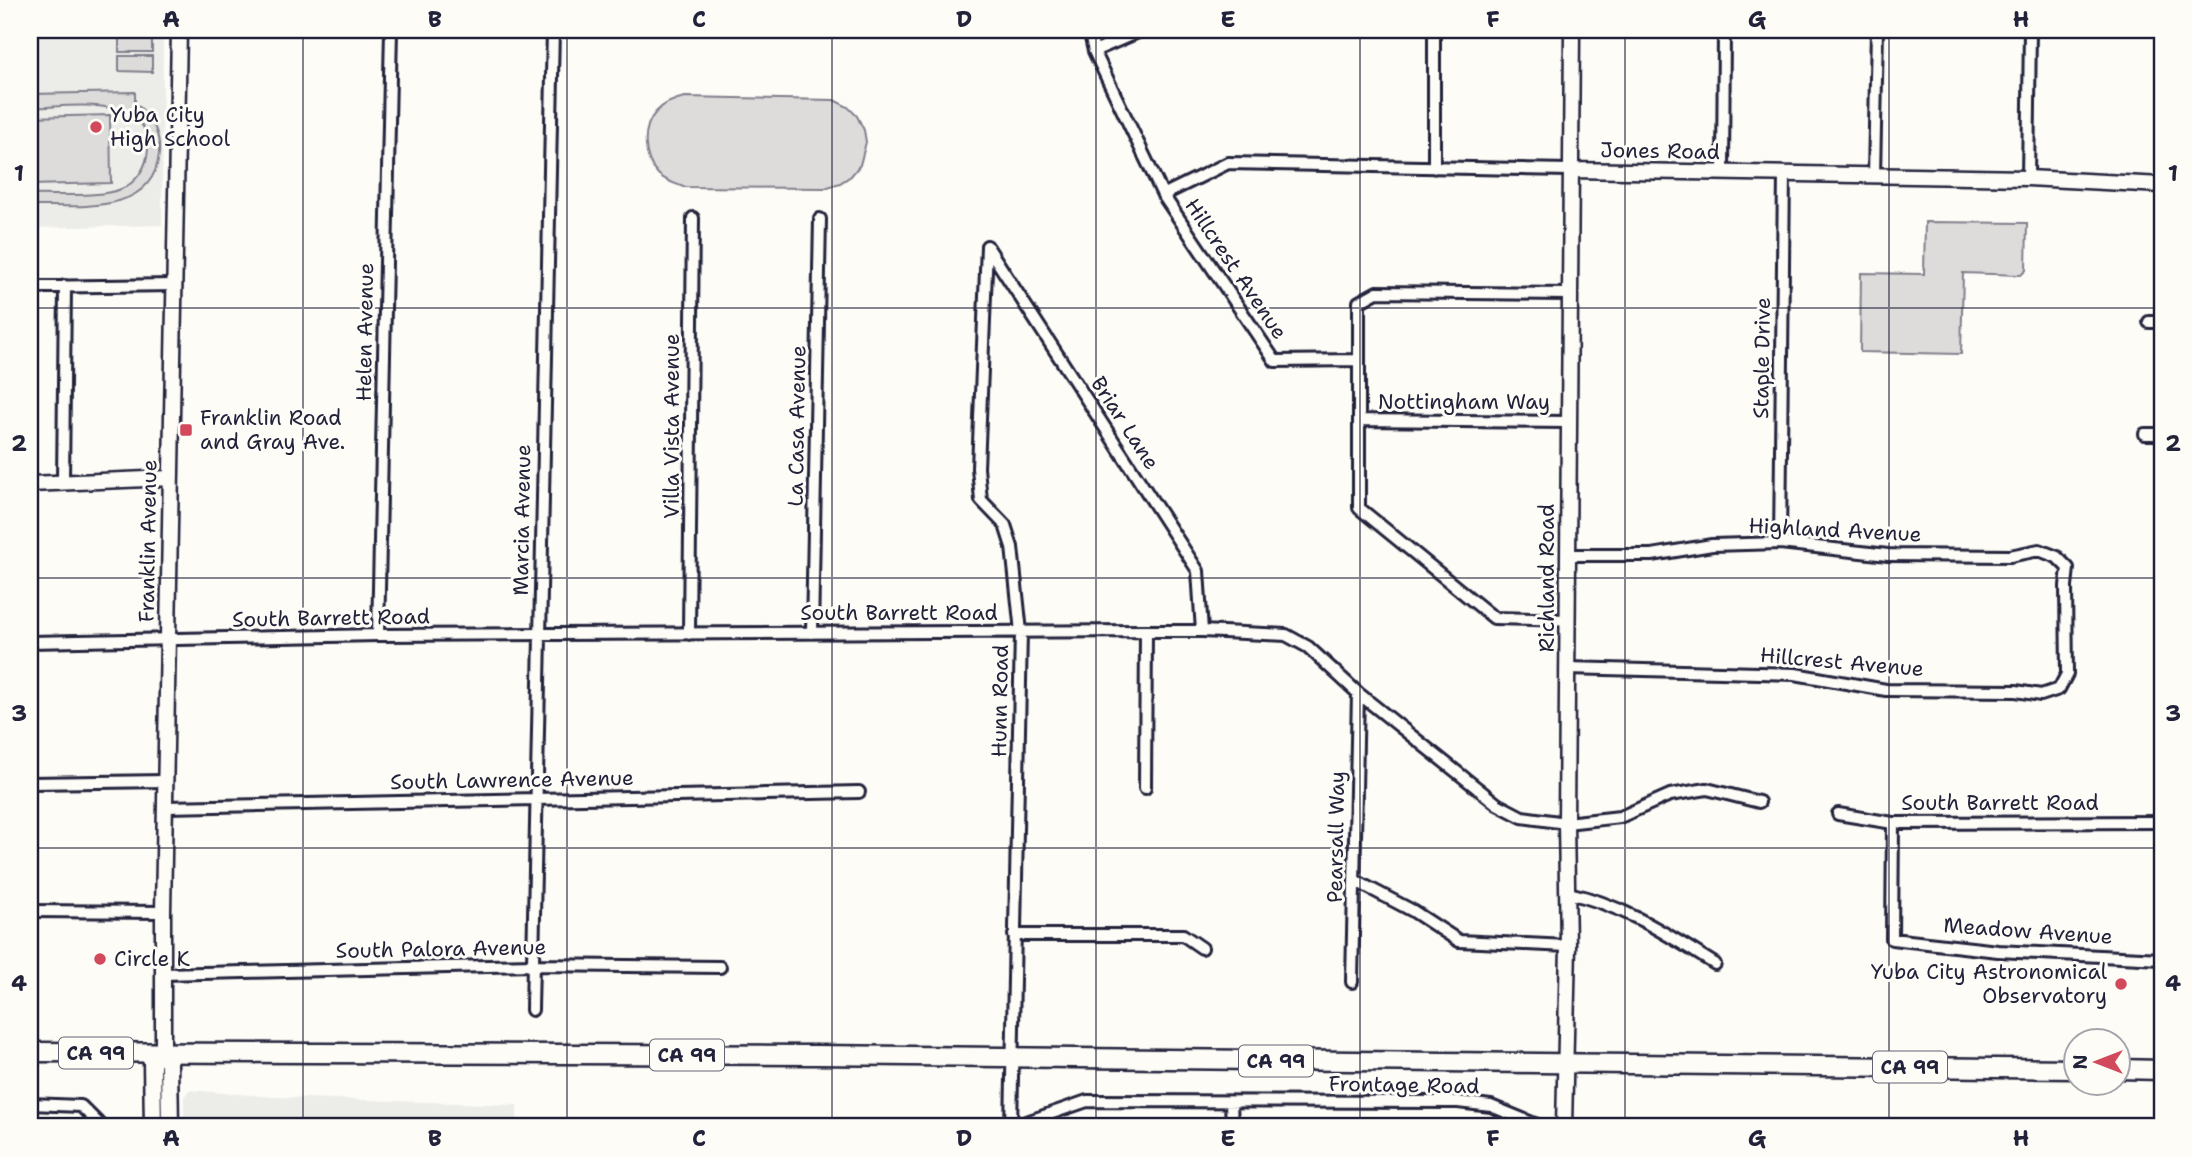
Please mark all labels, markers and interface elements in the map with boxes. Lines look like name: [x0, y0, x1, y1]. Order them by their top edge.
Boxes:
text: A: [162, 4, 180, 34]
text: B: [428, 4, 442, 34]
text: C: [692, 4, 706, 34]
text: D: [956, 4, 972, 34]
text: E: [1220, 4, 1236, 34]
text: F: [1486, 4, 1500, 34]
text: G: [1748, 4, 1767, 34]
text: H: [2013, 4, 2029, 34]
place label: Yuba City High School: [110, 101, 231, 153]
marker: Yuba City High School: [88, 119, 104, 135]
street label: Jones Road: [1600, 136, 1720, 166]
text: 1: [14, 158, 24, 188]
text: 1: [2168, 158, 2178, 188]
street label: Hillcrest Avenue: [1178, 193, 1294, 345]
street label: Helen Avenue: [350, 262, 380, 402]
street label: Staple Drive: [1747, 297, 1777, 419]
street label: Villa Vista Avenue: [658, 333, 686, 519]
street label: La Casa Avenue: [782, 345, 812, 507]
street label: Briar Lane: [1084, 371, 1166, 475]
street label: Nottingham Way: [1378, 388, 1550, 416]
place label: Franklin Road and Gray Ave.: [200, 404, 345, 456]
marker: Franklin Road and Gray Ave.: [178, 422, 194, 438]
text: 2: [11, 428, 27, 458]
text: 2: [2165, 428, 2181, 458]
street label: Marcia Avenue: [507, 444, 537, 596]
street label: Franklin Avenue: [133, 459, 163, 623]
street label: Richland Road: [1533, 504, 1561, 652]
street label: Highland Avenue: [1748, 511, 1922, 549]
street label: South Barrett Road: [800, 599, 998, 627]
street label: South Barrett Road: [232, 602, 430, 634]
street label: Hillcrest Avenue: [1759, 641, 1925, 683]
street label: Hunn Road: [985, 644, 1015, 758]
text: 3: [11, 698, 27, 728]
text: 3: [2165, 698, 2181, 728]
street label: South Lawrence Avenue: [390, 764, 634, 796]
street label: Pearsall Way: [1321, 771, 1351, 903]
street label: South Barrett Road: [1901, 789, 2099, 817]
street label: Meadow Avenue: [1942, 911, 2114, 951]
street label: South Palora Avenue: [335, 933, 547, 965]
place label: Circle K: [114, 945, 190, 973]
marker: Circle K: [92, 951, 108, 967]
place label: Yuba City Astronomical Observatory: [1871, 958, 2108, 1010]
text: 4: [11, 968, 27, 998]
text: 4: [2165, 968, 2181, 998]
marker: Yuba City Astronomical Observatory: [2113, 976, 2129, 992]
north arrow: [2062, 1028, 2132, 1098]
road number: CA 99: [59, 1037, 133, 1068]
road number: CA 99: [650, 1040, 724, 1070]
road number: CA 99: [1239, 1046, 1313, 1077]
road number: CA 99: [1873, 1051, 1947, 1082]
text: N: [2068, 1054, 2093, 1070]
street label: Frontage Road: [1328, 1070, 1480, 1100]
text: A: [162, 1123, 180, 1153]
text: B: [428, 1123, 442, 1153]
text: C: [692, 1123, 706, 1153]
text: D: [956, 1123, 972, 1153]
text: E: [1220, 1123, 1236, 1153]
text: F: [1486, 1123, 1500, 1153]
text: G: [1748, 1123, 1767, 1153]
text: H: [2013, 1123, 2029, 1153]

